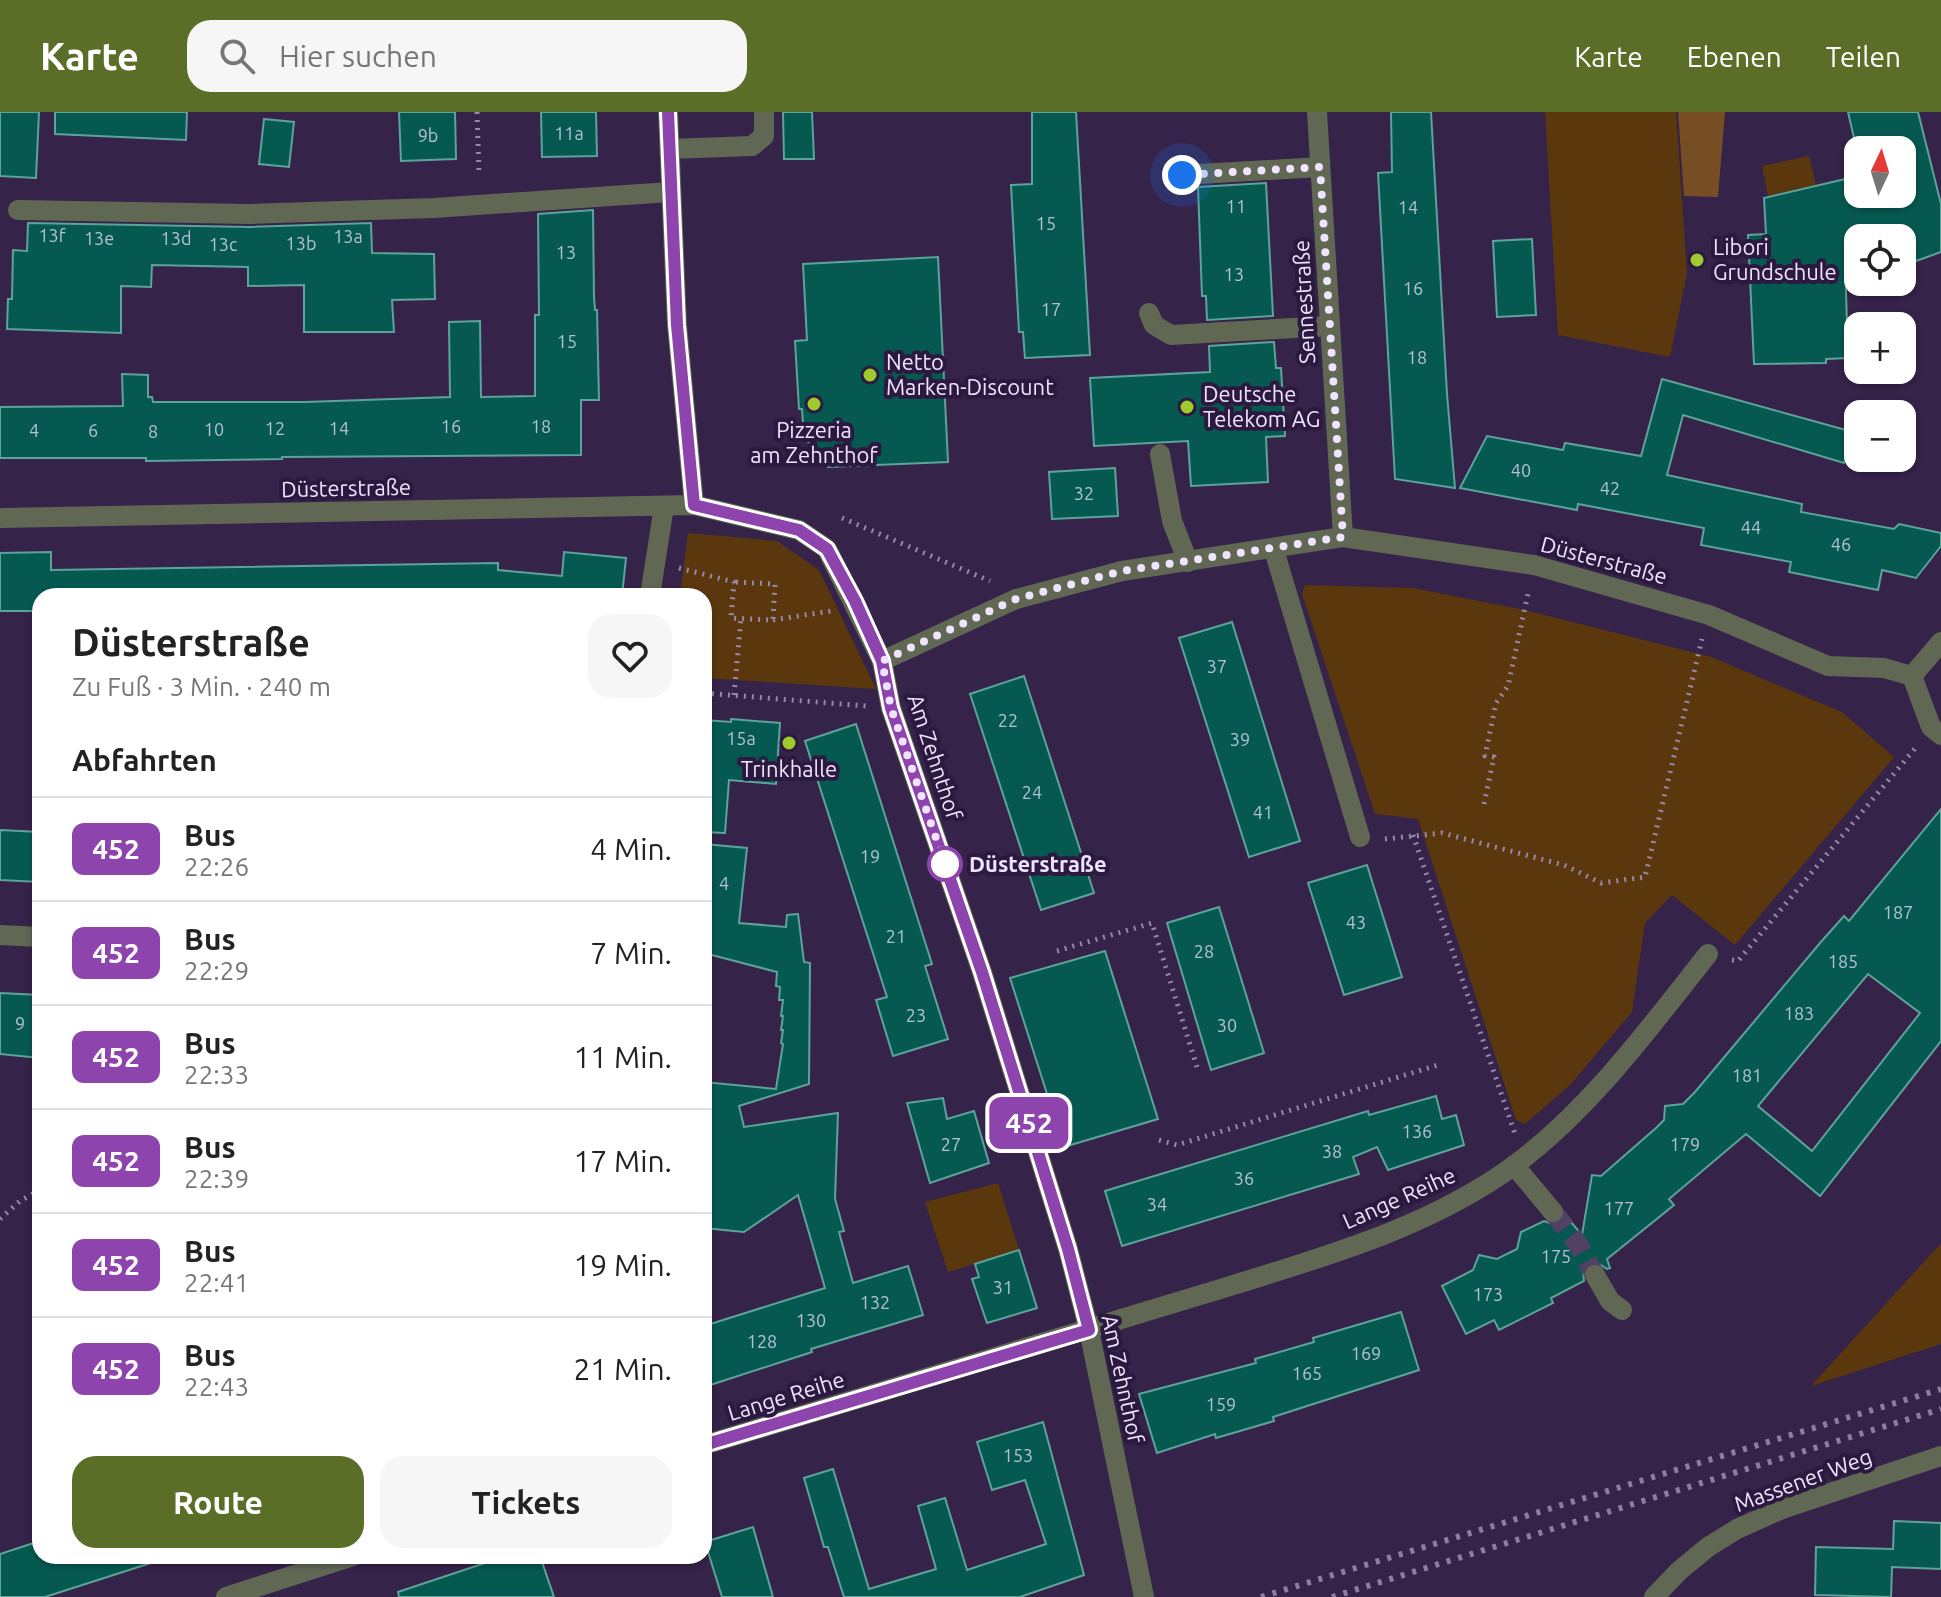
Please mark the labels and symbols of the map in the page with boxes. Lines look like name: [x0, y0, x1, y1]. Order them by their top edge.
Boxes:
house number: 11a: [554, 123, 584, 143]
house number: 9b: [418, 125, 438, 145]
north arrow: [1844, 136, 1916, 208]
your location: [1162, 155, 1202, 195]
house number: 11: [1226, 196, 1246, 216]
house number: 14: [1398, 197, 1418, 217]
house number: 15: [1036, 213, 1056, 233]
house number: 13f: [38, 225, 66, 245]
house number: 13a: [333, 226, 363, 246]
house number: 13e: [84, 228, 114, 248]
house number: 13d: [161, 228, 191, 248]
house number: 13b: [286, 233, 316, 253]
house number: 13c: [209, 234, 237, 254]
place label: Libori Grundschule: [1713, 234, 1837, 284]
street label: Sennestraße: [1288, 239, 1319, 365]
house number: 13: [556, 242, 576, 262]
marker: Libori Grundschule: [1688, 251, 1706, 269]
house number: 13: [1224, 264, 1244, 284]
house number: 16: [1403, 278, 1423, 298]
house number: 17: [1041, 299, 1061, 319]
house number: 15: [557, 331, 577, 351]
house number: 18: [1407, 347, 1427, 367]
place label: Netto Marken-Discount: [886, 349, 1054, 399]
marker: Netto Marken-Discount: [861, 366, 879, 384]
place label: Deutsche Telekom AG: [1203, 381, 1320, 431]
marker: Pizzeria am Zehnthof: [805, 395, 823, 413]
marker: Deutsche Telekom AG: [1178, 398, 1196, 416]
house number: 16: [441, 416, 461, 436]
house number: 18: [531, 416, 551, 436]
place label: Pizzeria am Zehnthof: [750, 417, 878, 467]
house number: 12: [265, 418, 285, 438]
house number: 14: [329, 418, 349, 438]
house number: 10: [204, 419, 224, 439]
house number: 4: [29, 420, 39, 440]
house number: 6: [88, 420, 98, 440]
house number: 8: [148, 421, 158, 441]
house number: 40: [1511, 460, 1531, 480]
street label: Düsterstraße: [281, 474, 411, 501]
house number: 42: [1600, 478, 1620, 498]
house number: 32: [1074, 483, 1094, 503]
house number: 44: [1741, 517, 1761, 537]
street label: Düsterstraße: [1538, 531, 1670, 588]
house number: 46: [1831, 534, 1851, 554]
house number: 37: [1207, 656, 1227, 676]
street label: Am Zehnthof: [903, 691, 968, 823]
house number: 22: [998, 710, 1018, 730]
house number: 15a: [726, 728, 756, 748]
house number: 39: [1230, 729, 1250, 749]
marker: Trinkhalle: [780, 734, 798, 752]
place label: Trinkhalle: [741, 756, 837, 781]
house number: 24: [1022, 782, 1042, 802]
house number: 41: [1253, 802, 1273, 822]
house number: 19: [860, 846, 880, 866]
marker: Düsterstraße: [928, 847, 962, 881]
place label: Düsterstraße: [969, 851, 1107, 876]
house number: 4: [719, 873, 729, 893]
house number: 187: [1883, 902, 1913, 922]
house number: 43: [1346, 912, 1366, 932]
house number: 21: [886, 926, 906, 946]
house number: 28: [1194, 941, 1214, 961]
house number: 185: [1828, 951, 1858, 971]
house number: 183: [1784, 1003, 1814, 1023]
house number: 23: [906, 1005, 926, 1025]
house number: 9: [15, 1013, 25, 1033]
house number: 30: [1217, 1015, 1237, 1035]
house number: 181: [1732, 1065, 1762, 1085]
line badge: 452: [983, 1097, 1075, 1149]
house number: 136: [1402, 1121, 1432, 1141]
house number: 27: [941, 1134, 961, 1154]
house number: 179: [1670, 1134, 1700, 1154]
house number: 38: [1322, 1141, 1342, 1161]
street label: Lange Reihe: [1339, 1162, 1459, 1234]
house number: 36: [1234, 1168, 1254, 1188]
house number: 34: [1147, 1194, 1167, 1214]
house number: 177: [1604, 1198, 1634, 1218]
house number: 175: [1541, 1246, 1571, 1266]
house number: 31: [993, 1277, 1013, 1297]
house number: 173: [1473, 1284, 1503, 1304]
house number: 132: [860, 1292, 890, 1312]
house number: 130: [796, 1310, 826, 1330]
street label: Am Zehnthof: [1098, 1312, 1149, 1446]
house number: 128: [747, 1331, 777, 1351]
house number: 169: [1351, 1343, 1381, 1363]
house number: 165: [1292, 1363, 1322, 1383]
street label: Lange Reihe: [724, 1366, 847, 1425]
house number: 159: [1206, 1394, 1236, 1414]
street label: Massener Weg: [1731, 1443, 1875, 1516]
house number: 153: [1003, 1445, 1033, 1465]

